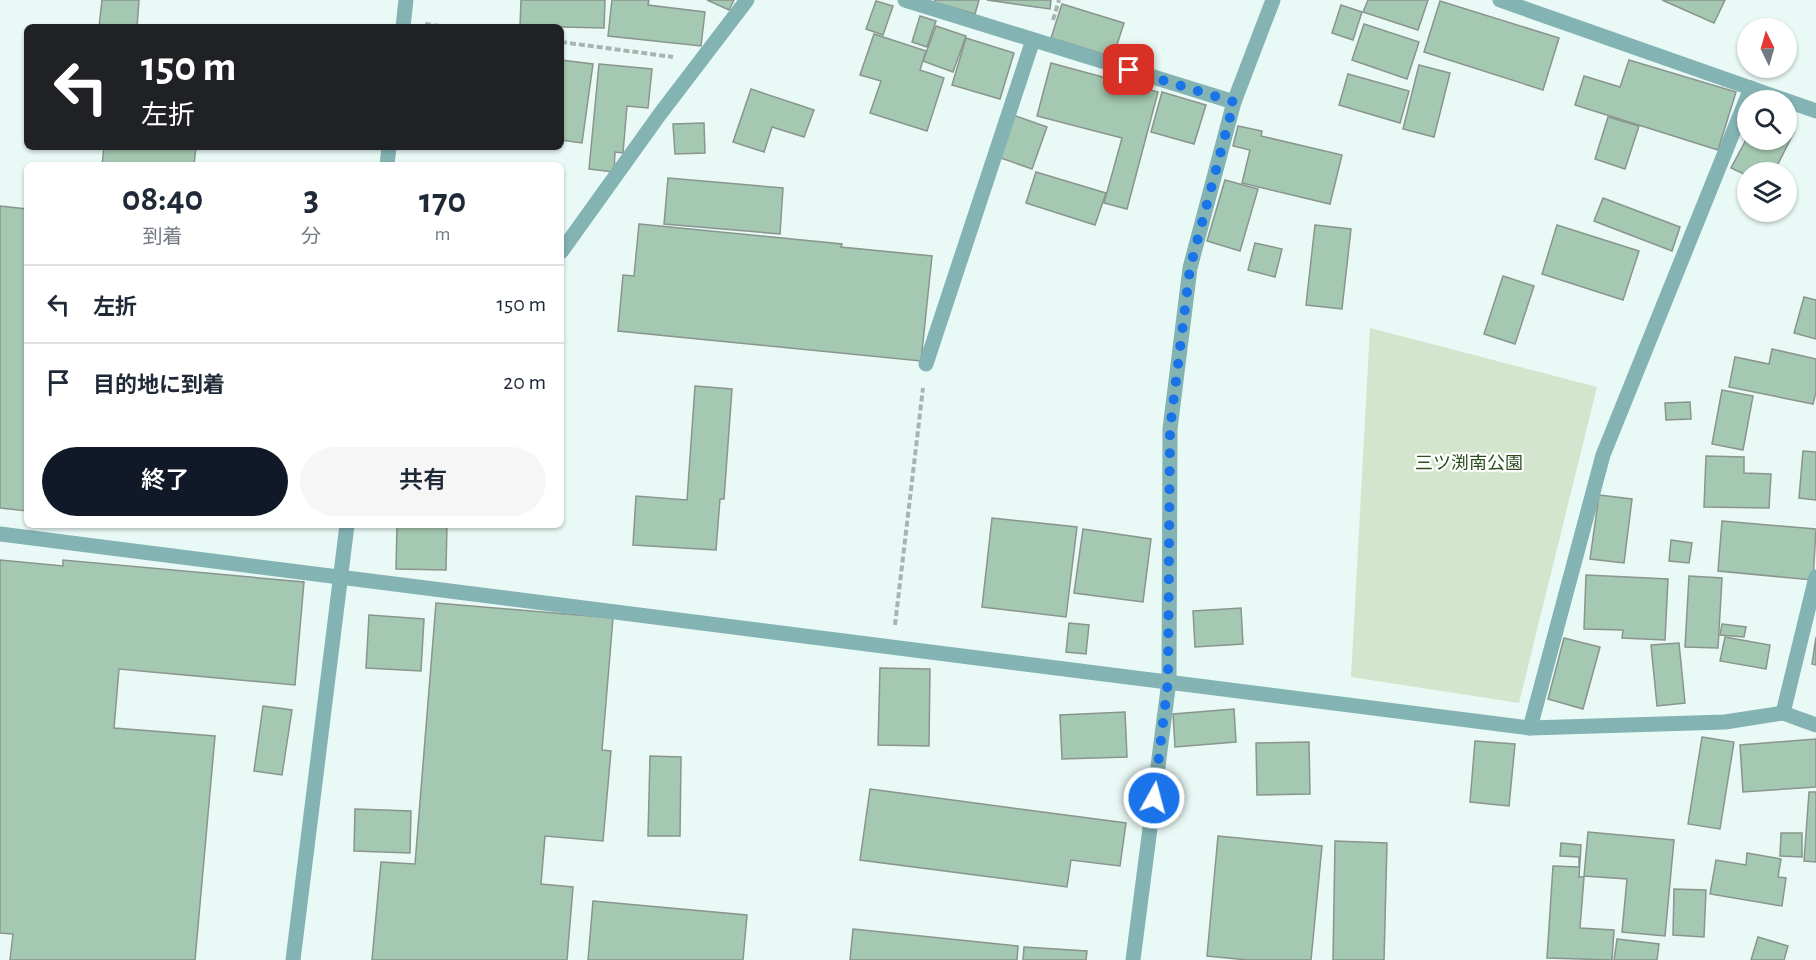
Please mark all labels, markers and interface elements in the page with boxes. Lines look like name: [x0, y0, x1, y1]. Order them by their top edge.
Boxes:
north arrow: [1737, 18, 1797, 78]
map controls: [1737, 18, 1797, 222]
pin: [1103, 44, 1154, 95]
text: 150 m: [141, 46, 236, 88]
icon: left: [42, 48, 120, 126]
icon: arrive: [1112, 53, 1145, 86]
button: search: [1737, 90, 1797, 150]
text: 左折: [141, 102, 195, 129]
button: layers: [1737, 162, 1797, 222]
text: 08:40: [122, 181, 203, 217]
text: 3: [303, 181, 319, 217]
text: 170: [419, 183, 466, 219]
text: m: [435, 224, 451, 244]
text: 到着: [143, 227, 183, 247]
text: 分: [301, 227, 321, 247]
icon: left: [42, 288, 75, 321]
text: 150 m: [496, 293, 546, 315]
text: 左折: [93, 296, 137, 318]
icon: arrive: [42, 366, 75, 399]
text: 20 m: [503, 371, 546, 393]
text: 目的地に到着: [93, 374, 225, 396]
button: 終了: [42, 447, 288, 516]
button: 共有: [300, 447, 546, 516]
park label: 三ツ渕南公園: [1415, 453, 1523, 473]
position arrow: [1122, 766, 1186, 830]

